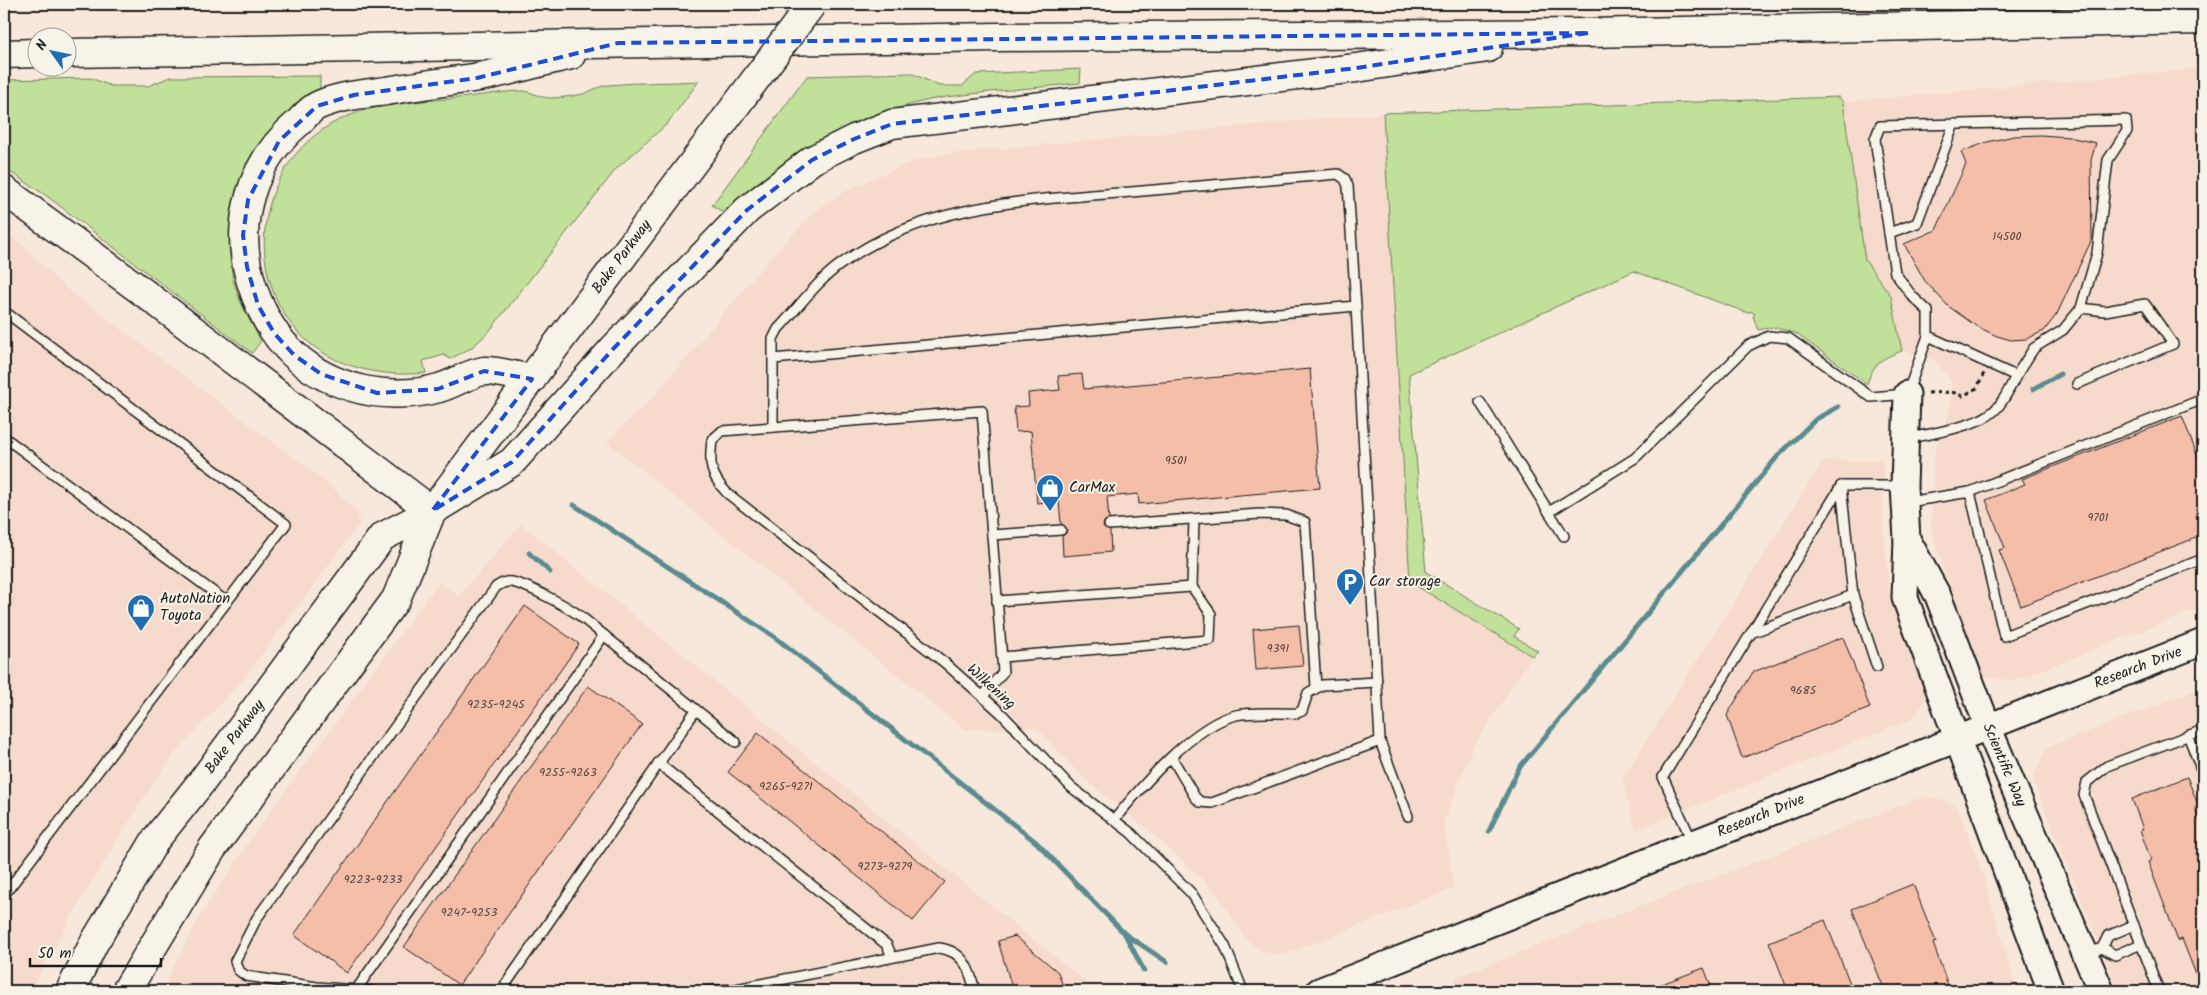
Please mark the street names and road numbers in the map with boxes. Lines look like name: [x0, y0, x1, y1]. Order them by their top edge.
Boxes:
street label: Bake Parkway: [586, 214, 659, 299]
street label: Research Drive: [2090, 640, 2186, 696]
street label: Wilkening: [961, 658, 1021, 716]
street label: Bake Parkway: [199, 694, 272, 779]
street label: Scientific Way: [1976, 719, 2033, 811]
street label: Research Drive: [1714, 787, 1809, 844]

